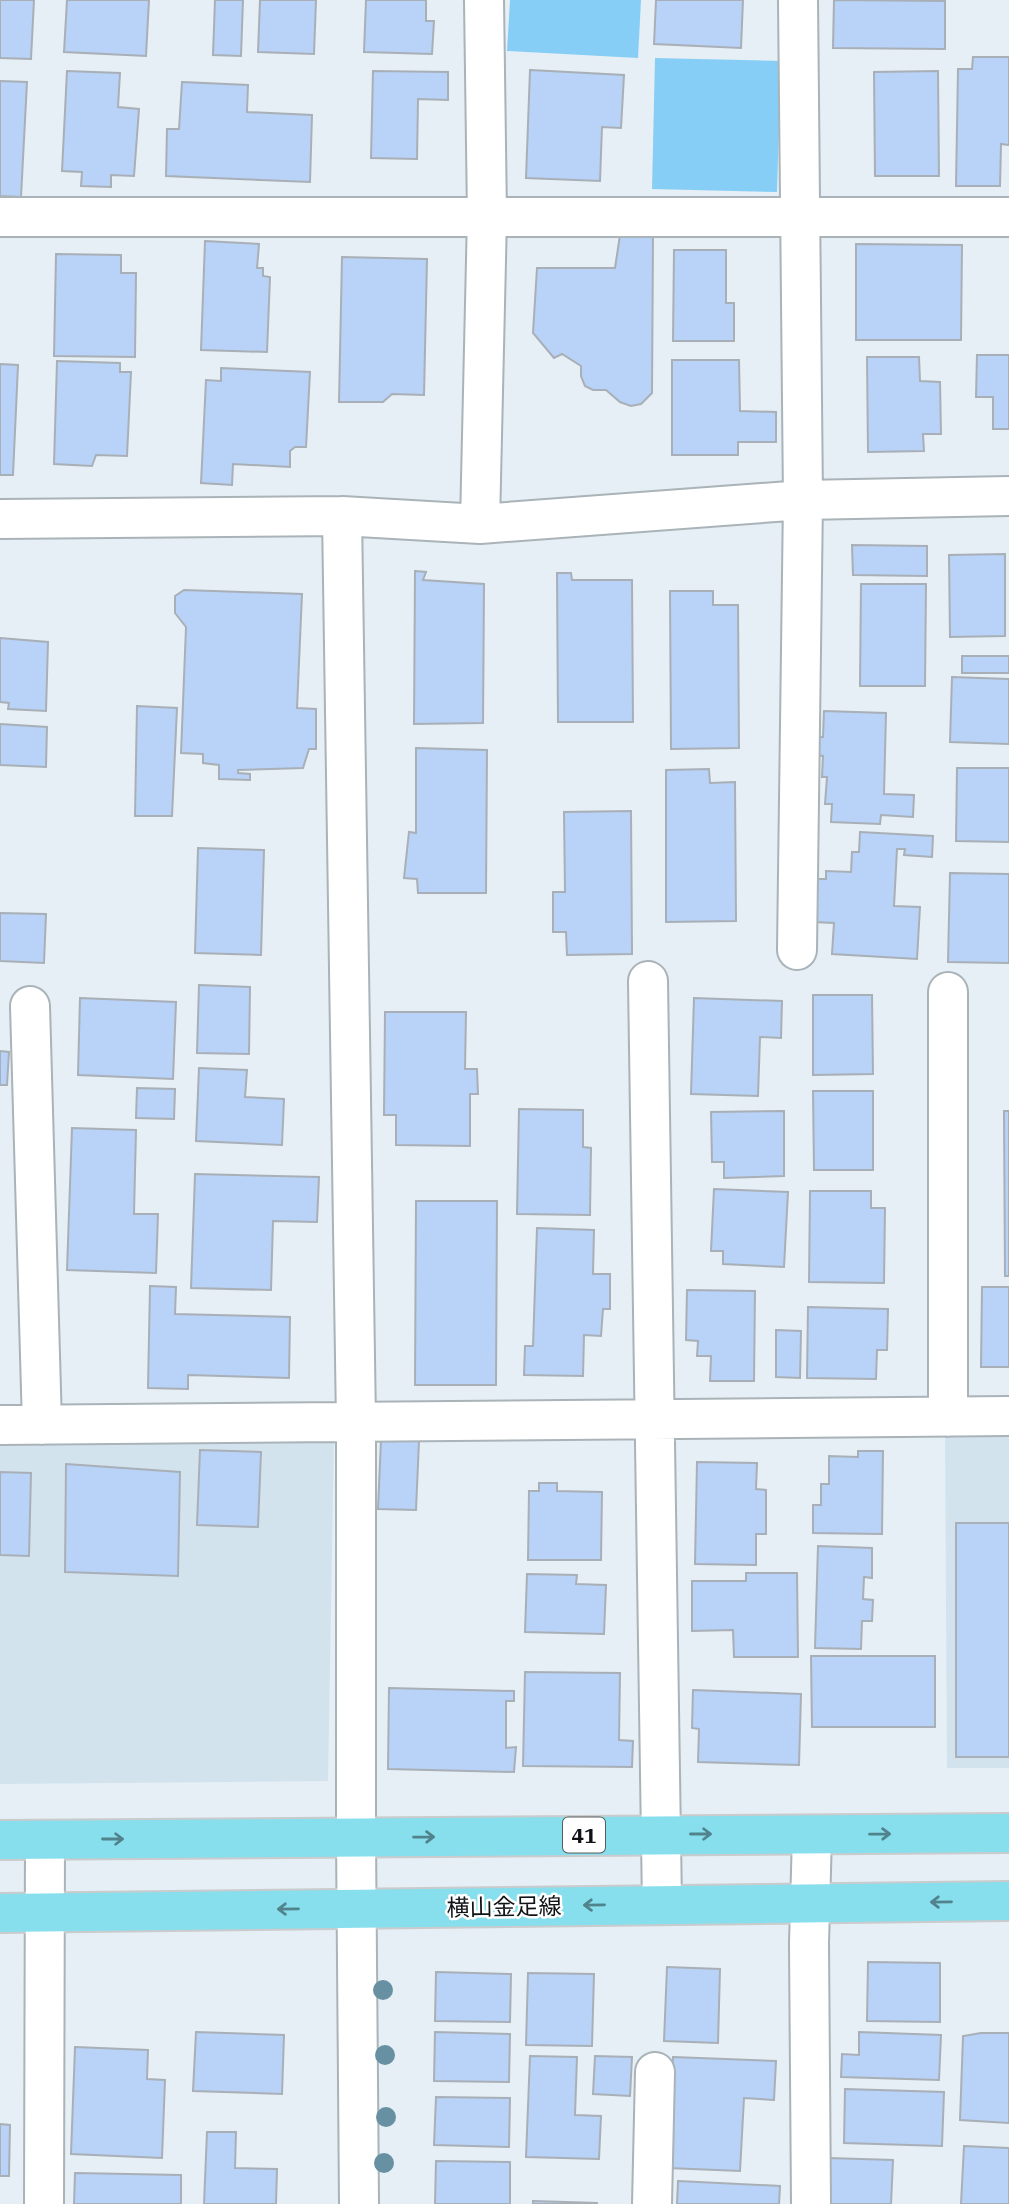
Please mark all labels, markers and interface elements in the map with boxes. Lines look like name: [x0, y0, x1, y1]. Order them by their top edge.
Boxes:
road number: 41: [563, 1818, 605, 1853]
one-way arrow: [689, 1827, 712, 1841]
one-way arrow: [869, 1827, 892, 1841]
one-way arrow: [412, 1830, 435, 1844]
one-way arrow: [101, 1833, 124, 1846]
street label: 横山金足線: [446, 1890, 562, 1922]
one-way arrow: [930, 1895, 953, 1909]
one-way arrow: [582, 1898, 605, 1912]
one-way arrow: [277, 1902, 300, 1915]

